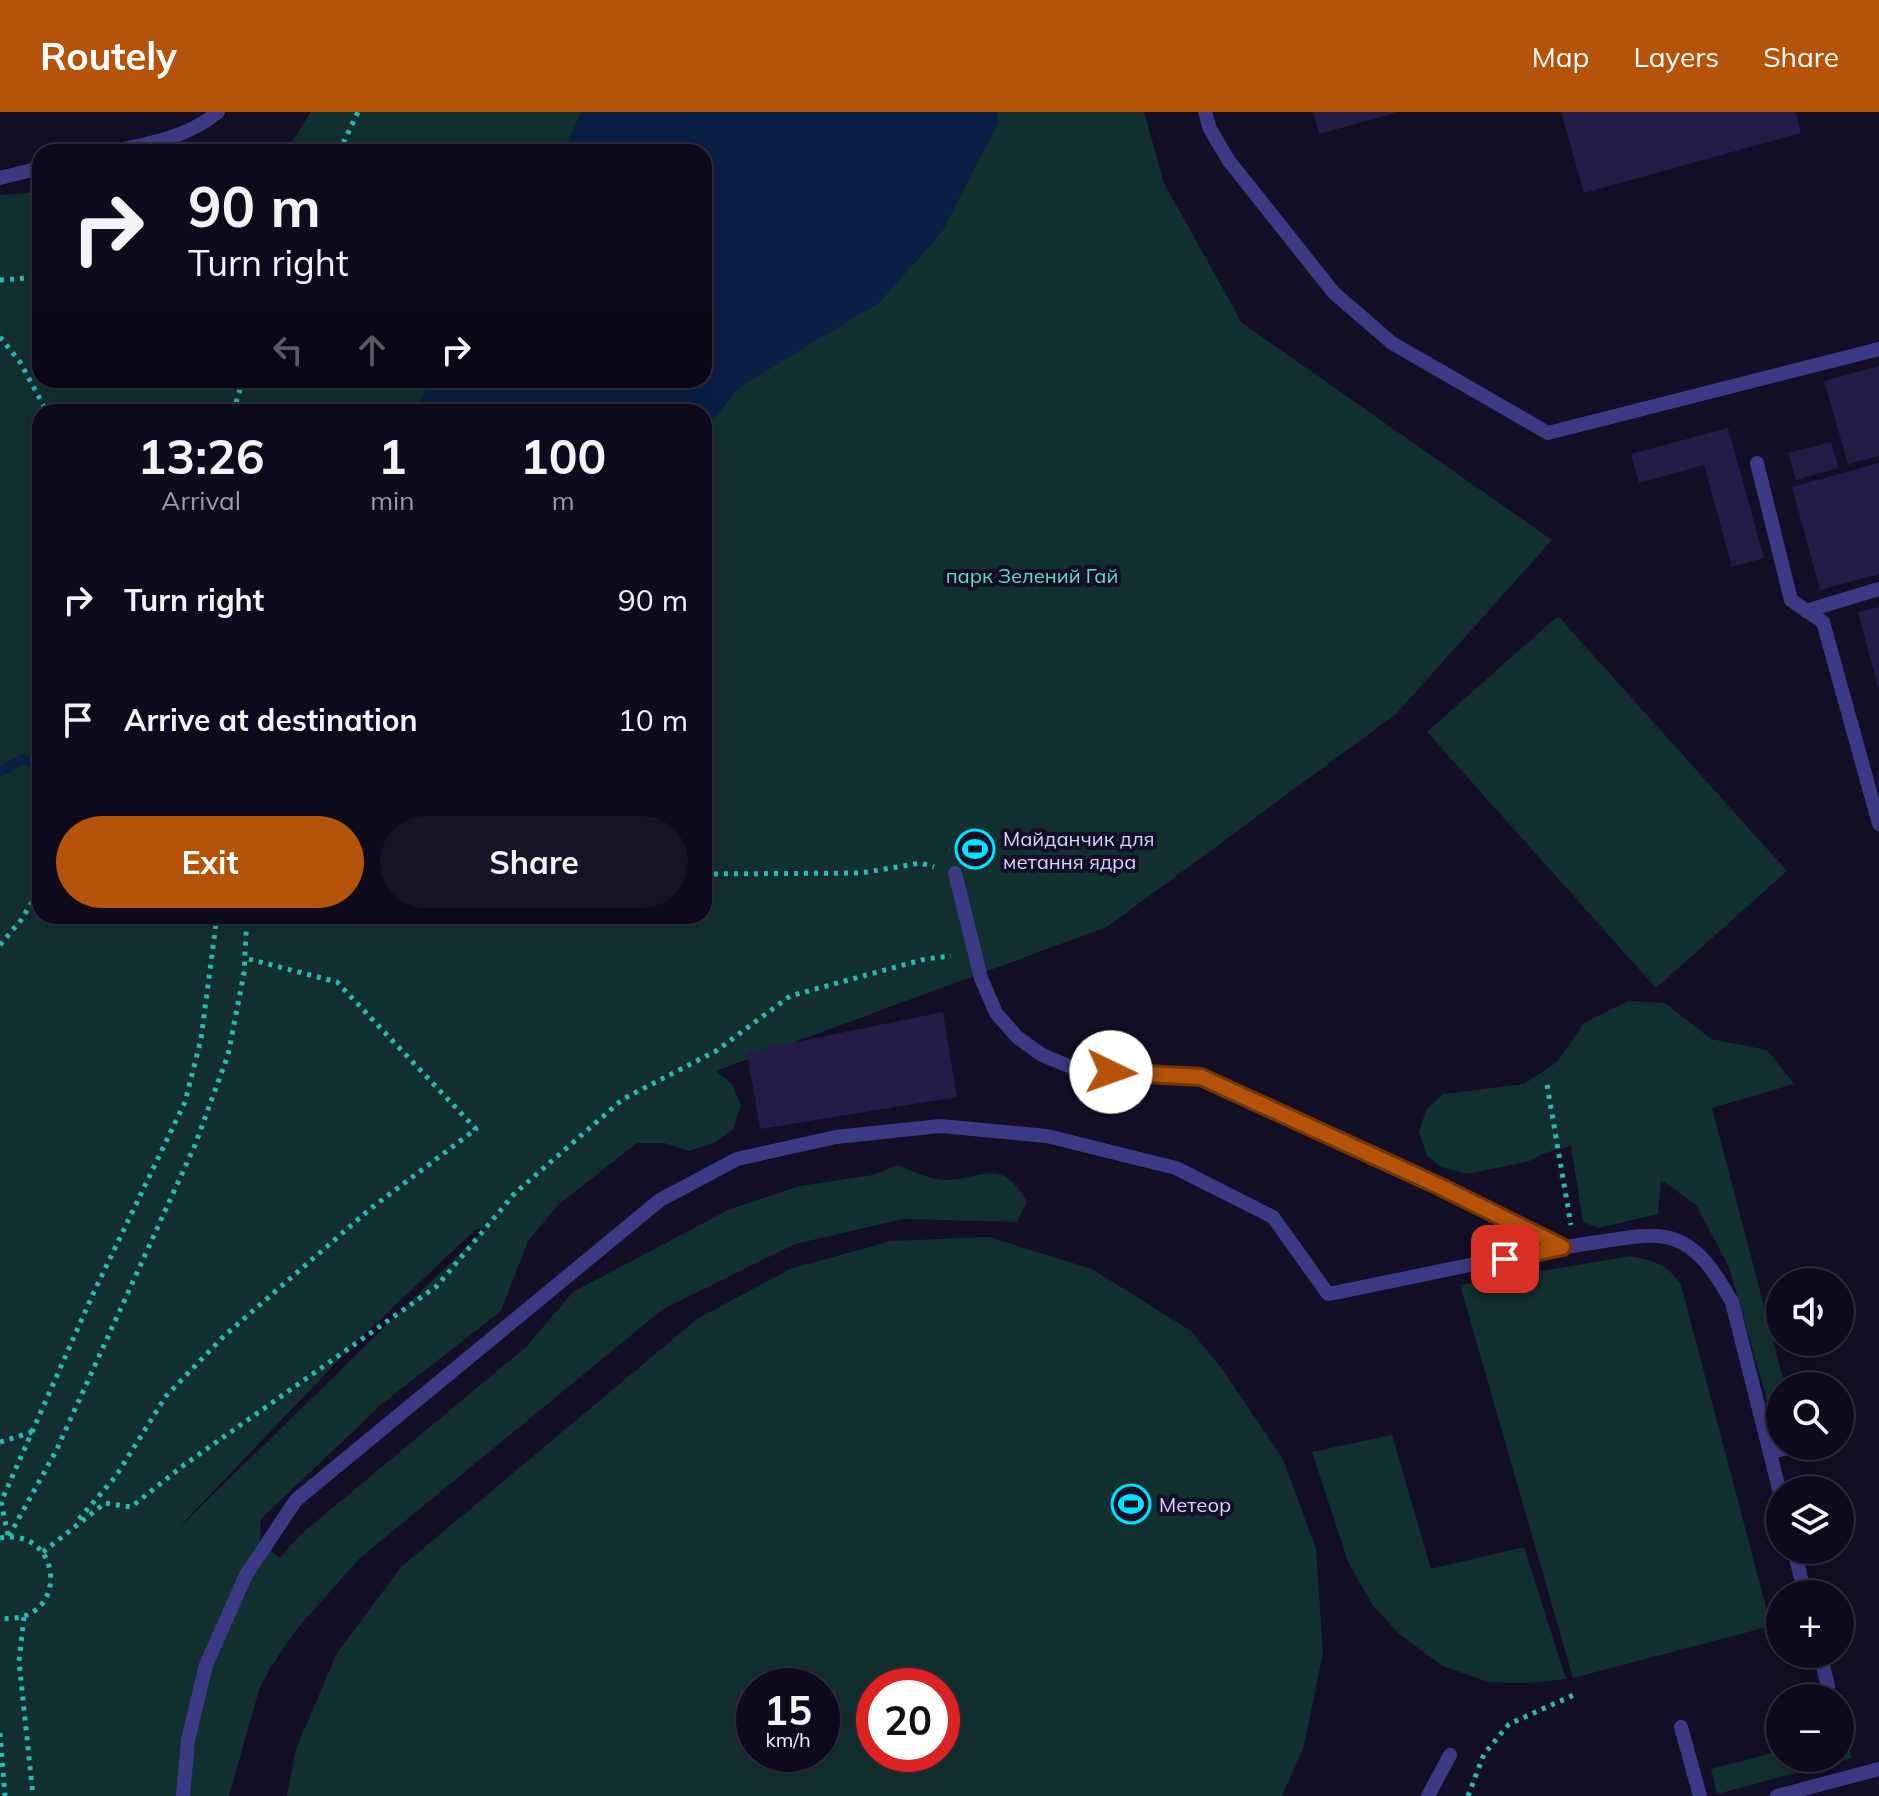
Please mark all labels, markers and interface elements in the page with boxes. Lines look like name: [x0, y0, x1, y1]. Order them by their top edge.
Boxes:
text: Routely: [40, 32, 177, 80]
text: Map: [1532, 39, 1589, 74]
text: Layers: [1633, 39, 1719, 74]
text: Share: [1763, 39, 1839, 74]
text: 90 m: [188, 171, 321, 241]
icon: right: [56, 176, 160, 280]
text: Turn right: [188, 240, 349, 285]
icon: left: [266, 328, 310, 372]
icon: ahead: [350, 328, 394, 372]
icon: right: [434, 328, 478, 372]
text: 13:26: [138, 426, 265, 486]
text: 1: [378, 426, 407, 486]
text: 100: [520, 426, 606, 486]
text: Arrival: [161, 484, 241, 517]
text: min: [370, 484, 414, 517]
text: m: [552, 484, 575, 517]
park label: парк Зелений Гай: [946, 563, 1118, 588]
icon: right: [56, 578, 100, 622]
text: Turn right: [124, 581, 264, 619]
text: 90 m: [618, 581, 688, 619]
icon: arrive: [56, 698, 100, 742]
text: Arrive at destination: [124, 701, 418, 739]
text: 10 m: [618, 701, 688, 739]
button: Exit: [56, 816, 364, 908]
button: Share: [380, 816, 688, 908]
place label: Майданчик для метання ядра: [1003, 826, 1155, 874]
sports icon: Майданчик для метання ядра: [954, 828, 996, 870]
position arrow: [1069, 1030, 1153, 1114]
pin: [1471, 1225, 1539, 1293]
icon: arrive: [1483, 1237, 1527, 1281]
map controls: [1766, 1268, 1854, 1772]
button: sound: [1766, 1268, 1854, 1356]
button: search: [1766, 1372, 1854, 1460]
button: layers: [1766, 1476, 1854, 1564]
sports icon: Метеор: [1110, 1483, 1152, 1525]
place label: Метеор: [1159, 1492, 1231, 1517]
button: +: [1766, 1580, 1854, 1668]
speed limit sign: 20: [856, 1668, 960, 1772]
button: −: [1766, 1684, 1854, 1772]
text: 15: [764, 1685, 812, 1735]
text: km/h: [765, 1727, 811, 1752]

